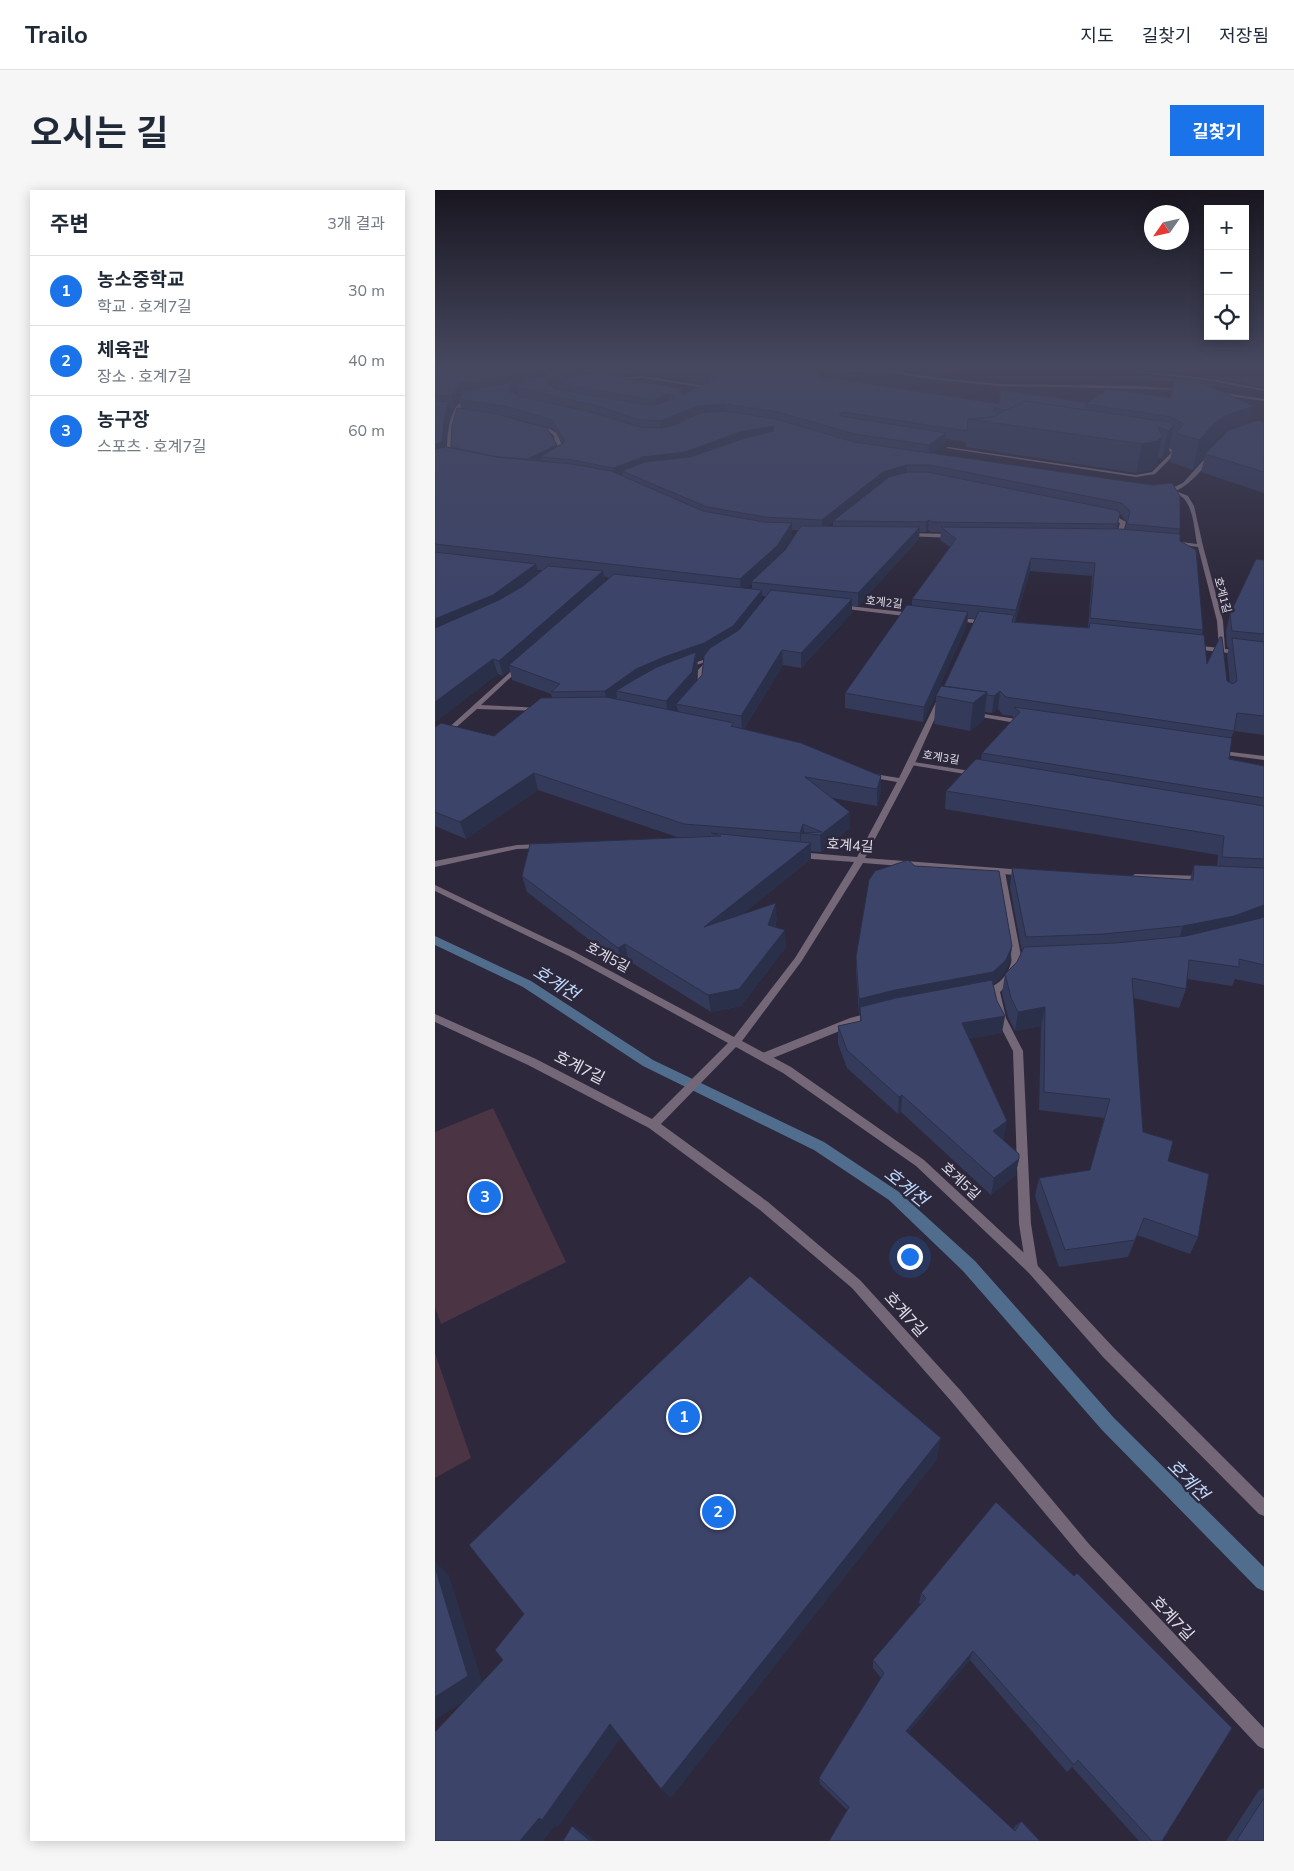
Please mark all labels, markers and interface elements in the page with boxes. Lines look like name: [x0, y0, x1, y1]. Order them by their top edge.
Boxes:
text: Trailo: [25, 19, 88, 51]
text: 지도: [1081, 24, 1114, 48]
text: 길찾기: [1142, 24, 1191, 48]
text: 저장됨: [1219, 24, 1269, 48]
button: 길찾기: [1170, 105, 1264, 156]
text: 오시는 길: [30, 110, 168, 157]
north arrow: [1144, 205, 1189, 250]
map controls: [1204, 205, 1249, 340]
button: +: [1204, 205, 1249, 250]
text: 주변: [50, 210, 89, 238]
text: 3개 결과: [327, 213, 385, 235]
button: −: [1204, 250, 1249, 295]
text: 농소중학교: [97, 267, 184, 293]
text: 1: [61, 280, 71, 302]
text: 30 m: [348, 280, 385, 302]
button: locate: [1204, 295, 1249, 340]
text: 학교 · 호계7길: [97, 296, 192, 318]
text: 체육관: [97, 337, 149, 363]
text: 2: [61, 350, 71, 372]
text: 40 m: [348, 350, 385, 372]
text: 장소 · 호계7길: [97, 366, 192, 388]
text: 농구장: [97, 407, 149, 433]
text: 3: [61, 420, 71, 442]
text: 60 m: [348, 420, 385, 442]
text: 스포츠 · 호계7길: [97, 436, 207, 458]
street label: 호계1길: [1210, 575, 1235, 615]
street label: 호계2길: [865, 593, 903, 612]
street label: 호계3길: [921, 747, 960, 768]
street label: 호계4길: [826, 834, 874, 857]
street label: 호계5길: [583, 938, 633, 977]
water label: 호계천: [529, 960, 585, 1008]
street label: 호계7길: [551, 1046, 608, 1090]
street label: 호계5길: [937, 1158, 984, 1204]
water label: 호계천: [879, 1162, 935, 1213]
pin: 3: [469, 1178, 501, 1216]
your location: [897, 1244, 923, 1270]
street label: 호계7길: [879, 1287, 931, 1342]
pin: 1: [668, 1398, 700, 1436]
water label: 호계천: [1162, 1454, 1216, 1508]
pin: 2: [702, 1493, 734, 1531]
street label: 호계7길: [1146, 1592, 1199, 1646]

